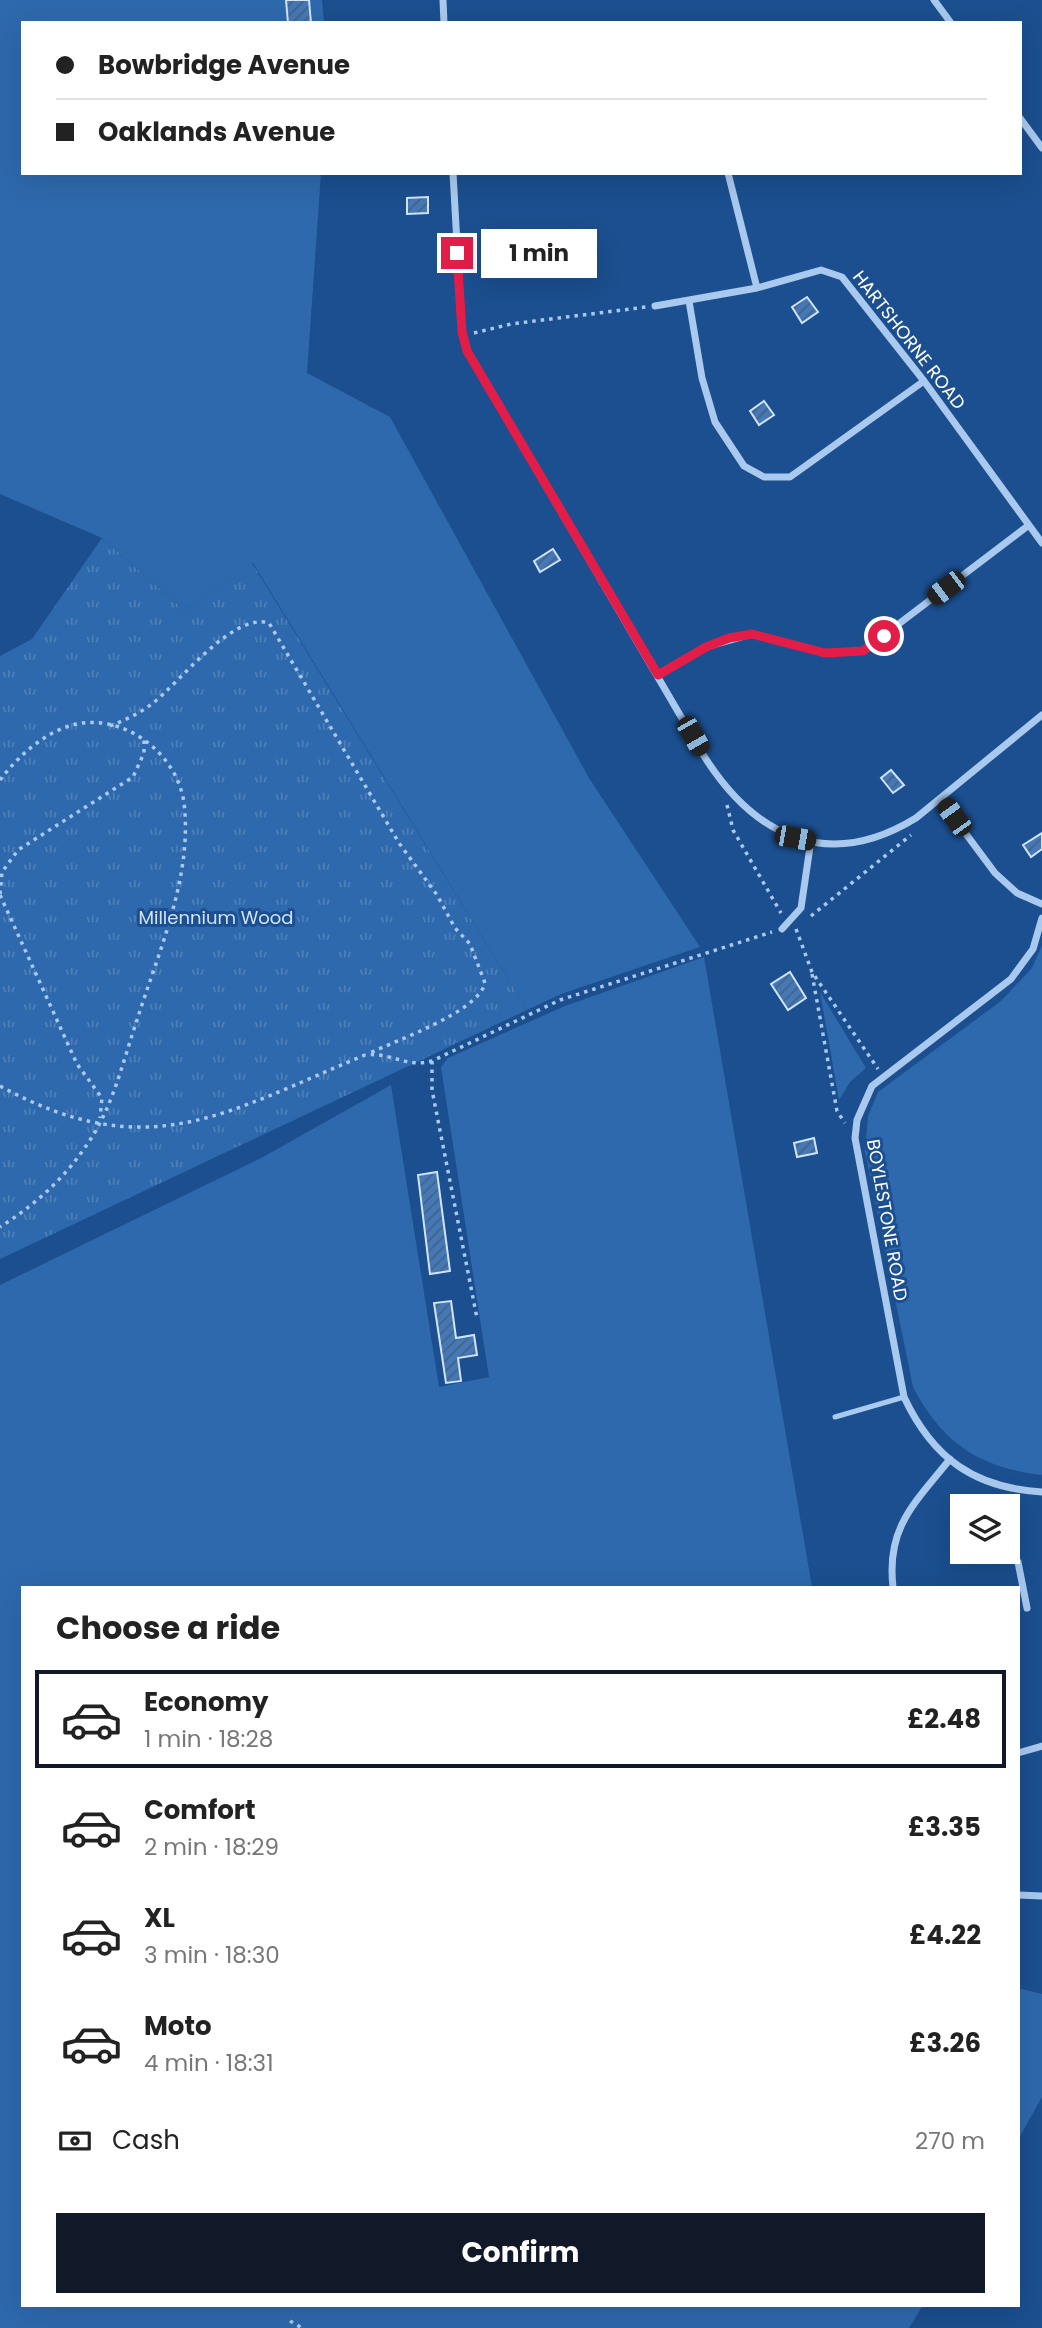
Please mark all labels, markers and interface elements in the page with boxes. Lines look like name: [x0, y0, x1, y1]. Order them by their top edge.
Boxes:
text: Bowbridge Avenue: [98, 47, 350, 83]
text: Oaklands Avenue: [98, 114, 335, 150]
callout: 1 min: [482, 229, 597, 278]
route end: [441, 237, 473, 269]
text: 1 min: [509, 237, 569, 269]
street label: HARTSHORNE ROAD: [847, 265, 972, 414]
car: [923, 567, 970, 609]
route start: [868, 620, 900, 652]
car: [674, 713, 713, 759]
car: [934, 794, 975, 840]
car: [773, 824, 818, 852]
park label: Millennium Wood: [138, 905, 294, 930]
street label: BOYLESTONE ROAD: [861, 1137, 914, 1303]
map controls: [950, 1494, 1020, 1564]
button: layers: [950, 1494, 1020, 1564]
text: Choose a ride: [56, 1605, 280, 1650]
text: Economy: [144, 1684, 268, 1720]
icon: car: [60, 1688, 123, 1751]
text: £2.48: [907, 1701, 981, 1737]
text: 1 min · 18:28: [144, 1723, 273, 1755]
text: Comfort: [144, 1792, 256, 1828]
icon: car: [60, 1796, 123, 1859]
text: £3.35: [908, 1809, 981, 1845]
text: 2 min · 18:29: [144, 1831, 279, 1863]
text: XL: [144, 1900, 175, 1936]
icon: car: [60, 1904, 123, 1967]
text: £4.22: [909, 1917, 981, 1953]
text: 3 min · 18:30: [144, 1939, 280, 1971]
text: Moto: [144, 2008, 212, 2044]
icon: car: [60, 2012, 123, 2075]
text: £3.26: [909, 2025, 981, 2061]
text: 4 min · 18:31: [144, 2047, 274, 2079]
icon: cash: [56, 2122, 94, 2160]
text: Cash: [112, 2122, 180, 2158]
text: 270 m: [915, 2125, 985, 2157]
button: Confirm: [56, 2213, 985, 2293]

